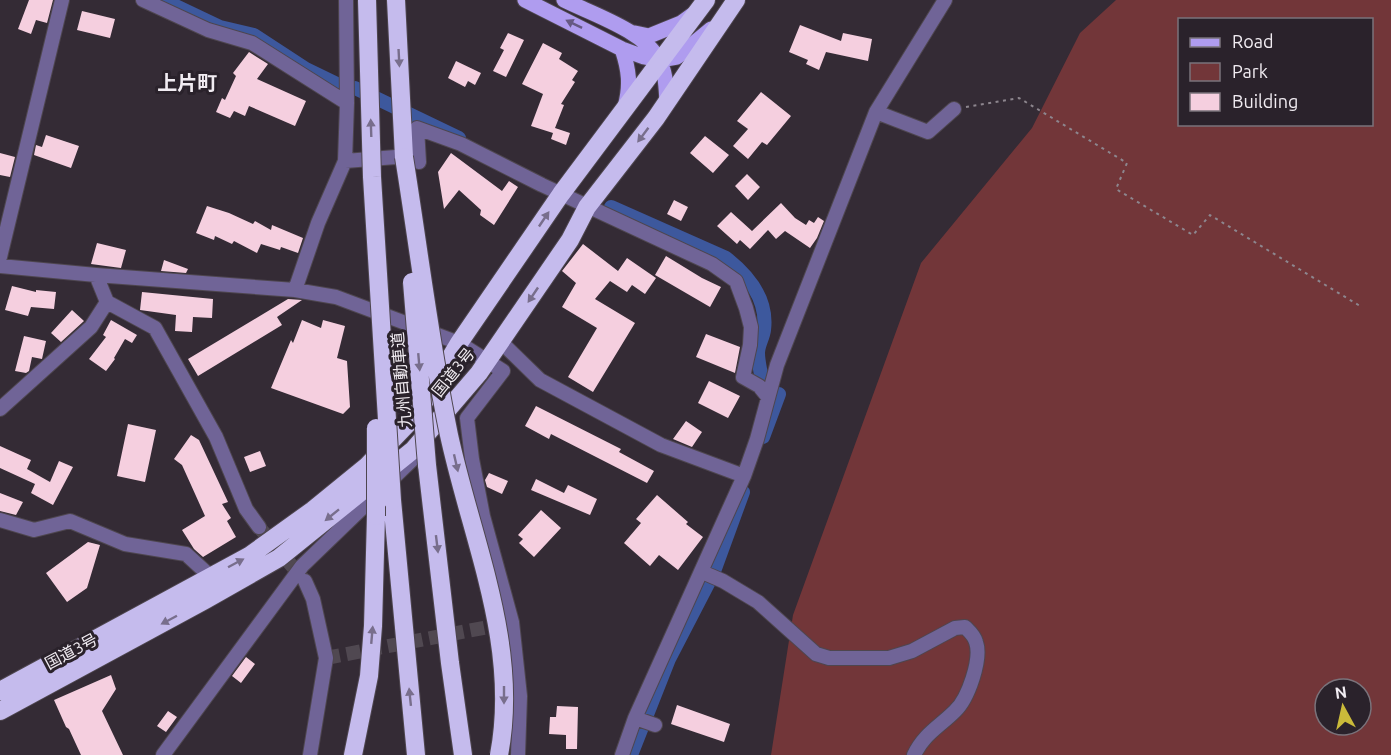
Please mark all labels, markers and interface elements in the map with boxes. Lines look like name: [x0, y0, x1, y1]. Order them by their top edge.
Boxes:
legend: [1178, 18, 1373, 126]
one-way arrow: [566, 19, 583, 28]
text: Road: [1232, 31, 1274, 51]
one-way arrow: [395, 49, 404, 68]
text: Park: [1232, 61, 1268, 81]
district label: 上片町: [157, 71, 217, 94]
text: Building: [1232, 91, 1298, 111]
one-way arrow: [366, 118, 375, 137]
one-way arrow: [637, 127, 649, 142]
one-way arrow: [538, 211, 549, 227]
one-way arrow: [528, 287, 539, 303]
street label: 九州自動車道: [388, 331, 414, 429]
street label: 国道3号: [428, 344, 478, 400]
one-way arrow: [414, 353, 424, 372]
one-way arrow: [452, 454, 462, 473]
one-way arrow: [324, 509, 340, 522]
one-way arrow: [432, 534, 441, 553]
one-way arrow: [228, 558, 245, 568]
one-way arrow: [160, 615, 177, 625]
one-way arrow: [368, 626, 377, 645]
street label: 国道3号: [42, 630, 100, 672]
north arrow: [1313, 677, 1373, 737]
text: N: [1334, 682, 1348, 702]
one-way arrow: [499, 685, 509, 704]
one-way arrow: [405, 687, 415, 706]

